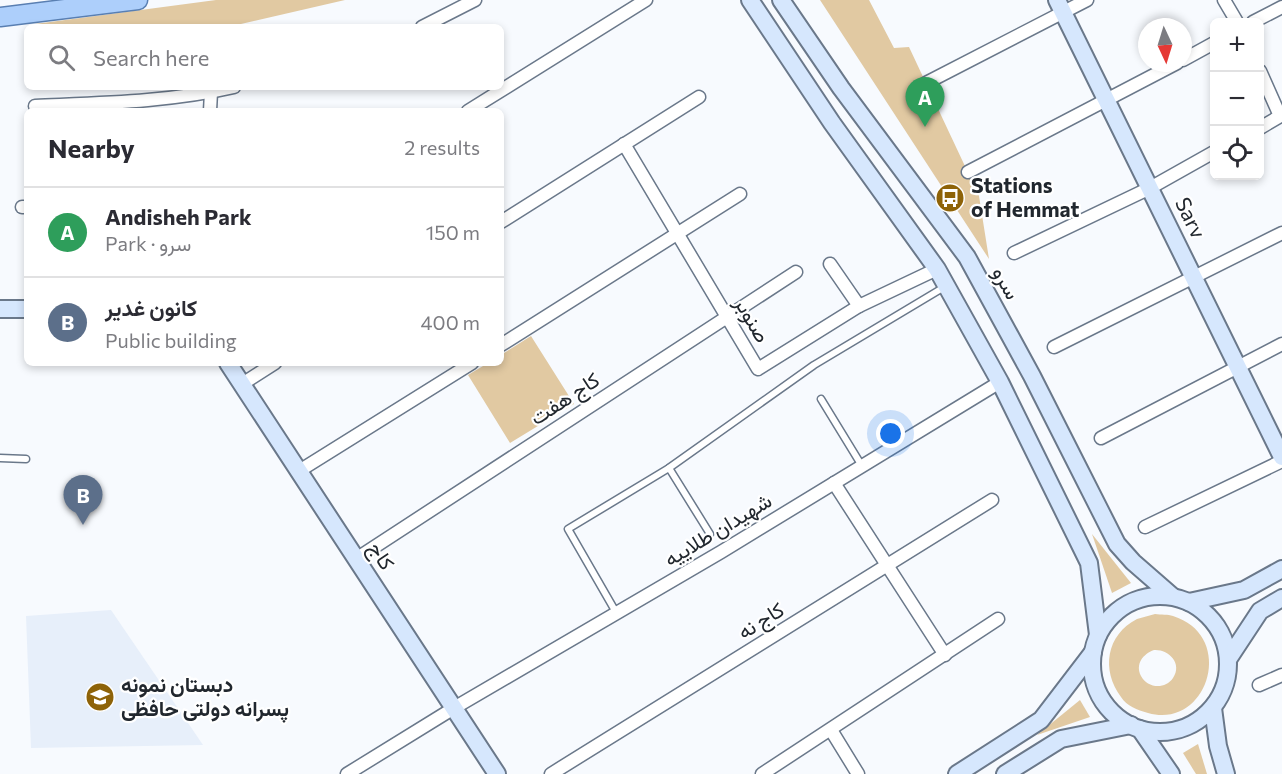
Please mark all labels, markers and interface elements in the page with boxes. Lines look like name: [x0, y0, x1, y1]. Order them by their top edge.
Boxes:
north arrow: [1138, 18, 1192, 72]
map controls: [1210, 18, 1264, 180]
button: +: [1210, 18, 1264, 72]
search box: [24, 24, 504, 90]
icon: search: [45, 41, 78, 74]
text: Search here: [93, 44, 209, 71]
button: −: [1210, 72, 1264, 126]
pin: A: [906, 78, 944, 127]
button: locate: [1210, 126, 1264, 180]
text: Nearby: [48, 132, 135, 163]
text: 2 results: [404, 135, 480, 159]
place label: Stations of Hemmat: [971, 172, 1080, 221]
bus stop icon: Stations of Hemmat: [934, 182, 966, 214]
street label: Sarv: [1171, 193, 1212, 242]
text: Andisheh Park: [105, 203, 252, 230]
text: A: [60, 220, 75, 244]
text: 150 m: [426, 220, 480, 244]
text: Park · سرو: [105, 231, 191, 255]
street label: سرو: [986, 261, 1026, 304]
street label: صنوبر: [728, 291, 776, 347]
text: کانون غدیر: [105, 294, 197, 321]
text: B: [61, 310, 74, 334]
text: 400 m: [421, 310, 480, 334]
text: Public building: [105, 328, 237, 352]
street label: کاج هفت: [525, 366, 605, 432]
your location: [876, 419, 905, 448]
pin: B: [64, 476, 103, 525]
street label: شهیدان طلاییه: [659, 487, 777, 572]
street label: کاج: [361, 536, 401, 576]
street label: کاج نه: [732, 596, 790, 646]
place label: دبستان نمونه پسرانه دولتی حافظی: [121, 671, 289, 723]
school or university icon: دبستان نمونه پسرانه دولتی حافظی: [84, 681, 116, 713]

